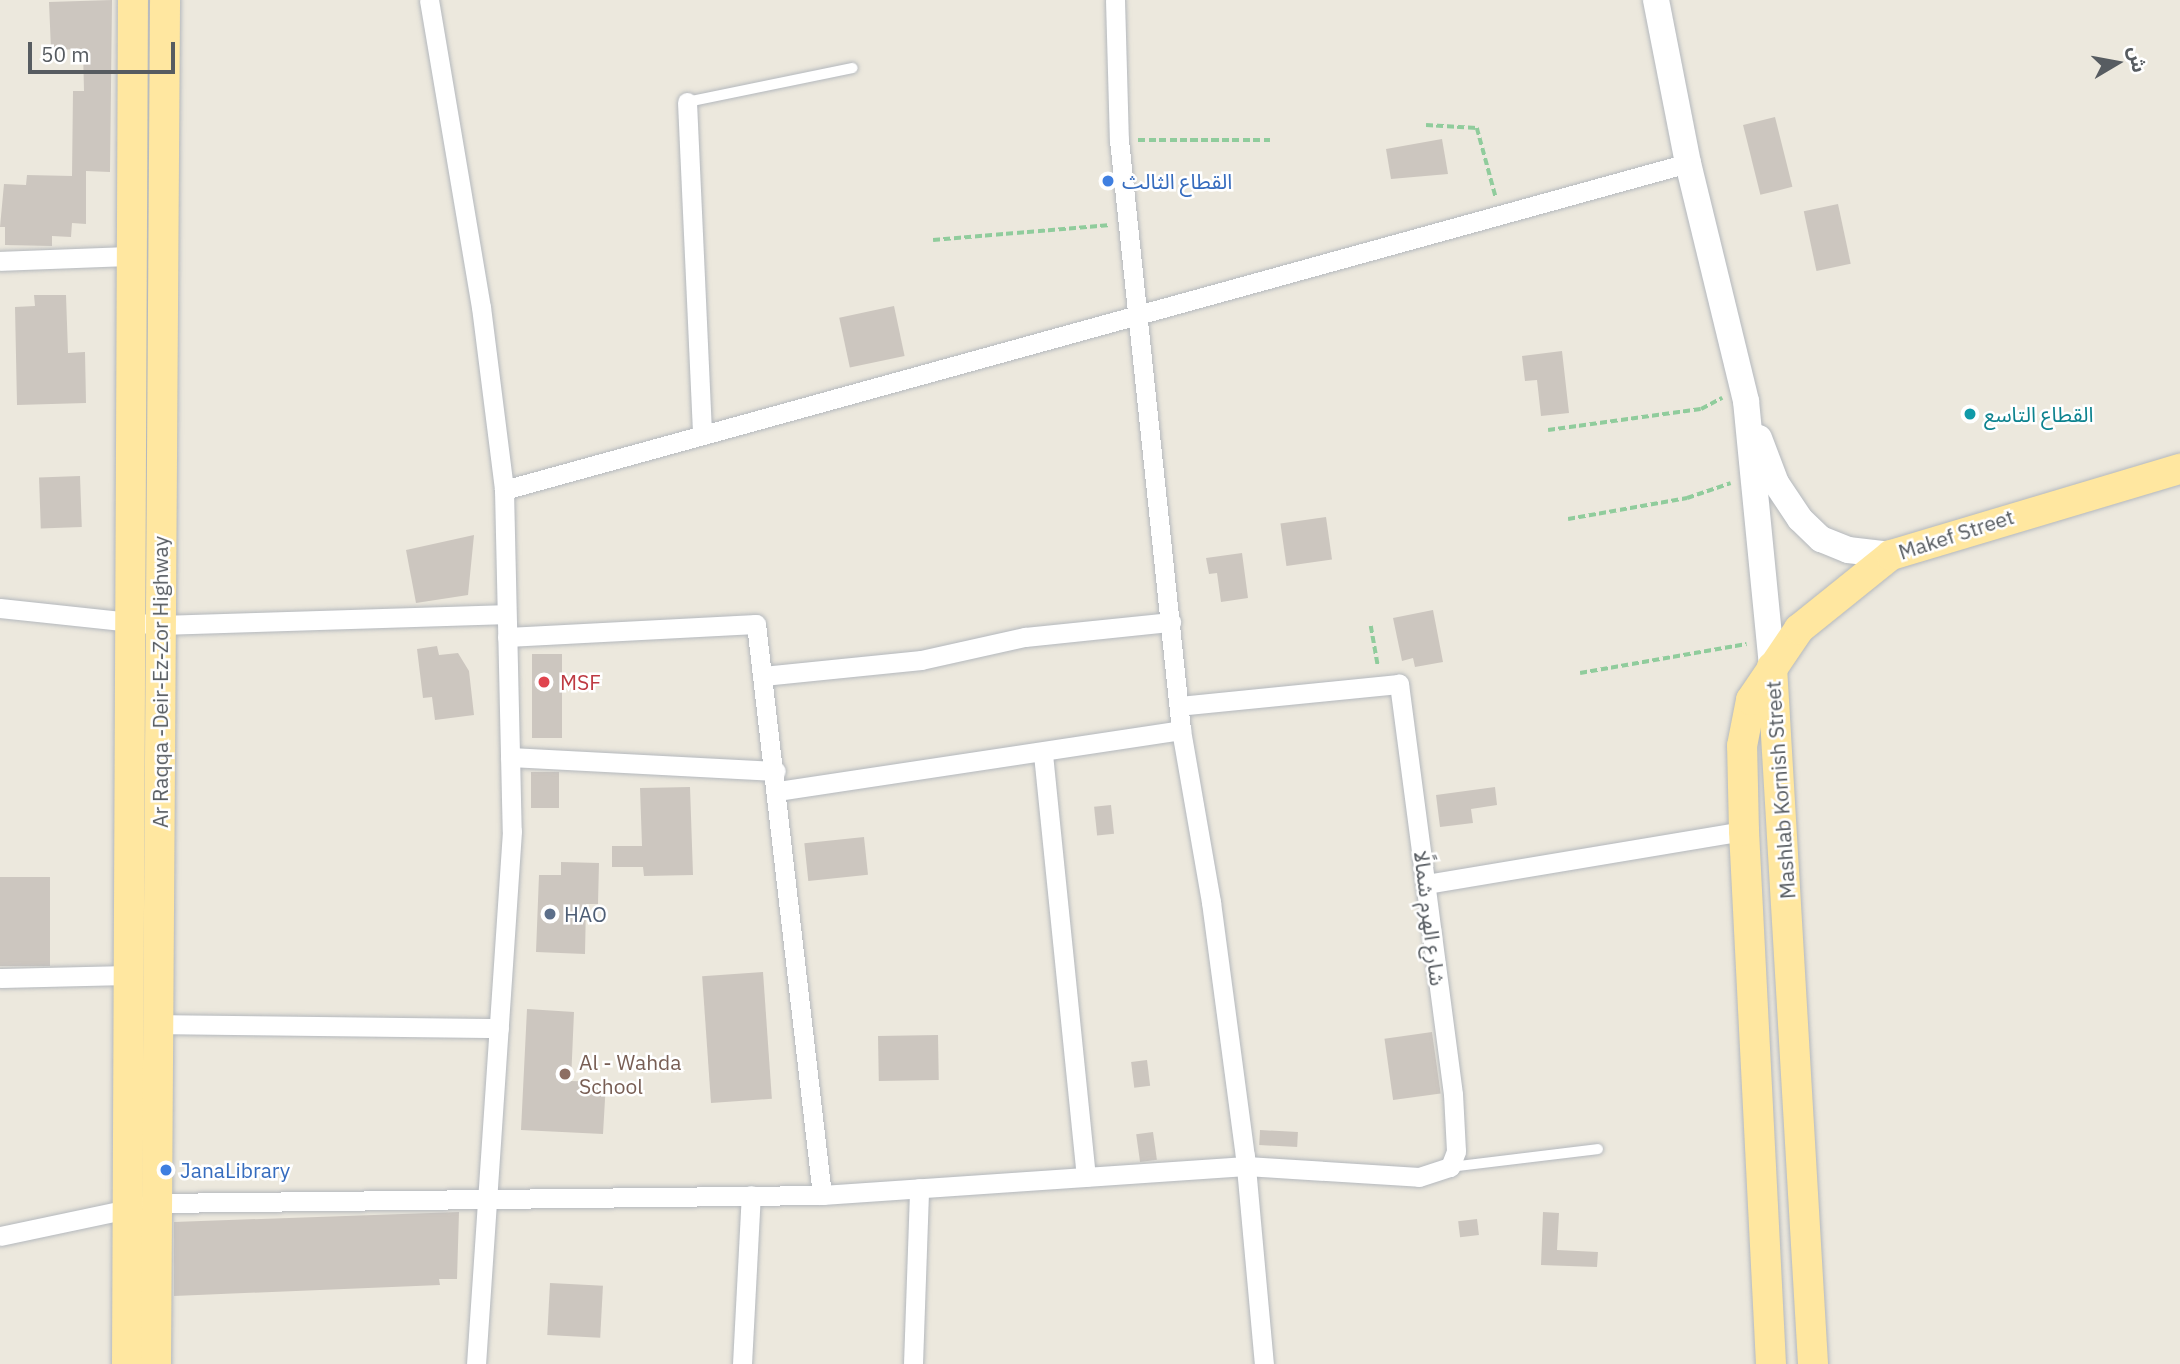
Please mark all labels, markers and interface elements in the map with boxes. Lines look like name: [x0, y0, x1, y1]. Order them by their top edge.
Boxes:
scale bar: [32, 28, 178, 72]
north arrow: [2082, 28, 2152, 98]
text: 50 m: [41, 40, 90, 68]
text: ش: [2124, 44, 2152, 74]
place label: القطاع الثالث: [1122, 168, 1232, 194]
marker: القطاع الثالث: [1100, 173, 1116, 189]
place label: القطاع التاسع: [1984, 401, 2093, 427]
marker: القطاع التاسع: [1962, 406, 1978, 422]
street label: Makef Street: [1895, 503, 2017, 565]
street label: Ar Raqqa -Deir-Ez-Zor Highway: [147, 536, 173, 828]
place label: MSF: [560, 669, 601, 695]
marker: MSF: [534, 672, 554, 692]
street label: Mashlab Kornish Street: [1760, 680, 1800, 900]
street label: شارع الهرم شمالًا: [1409, 849, 1451, 987]
place label: HAO: [564, 901, 607, 927]
marker: HAO: [542, 906, 558, 922]
place label: Al - Wahda School: [579, 1049, 682, 1099]
marker: Al - Wahda School: [557, 1066, 573, 1082]
place label: JanaLibrary: [180, 1157, 290, 1183]
marker: JanaLibrary: [158, 1162, 174, 1178]

